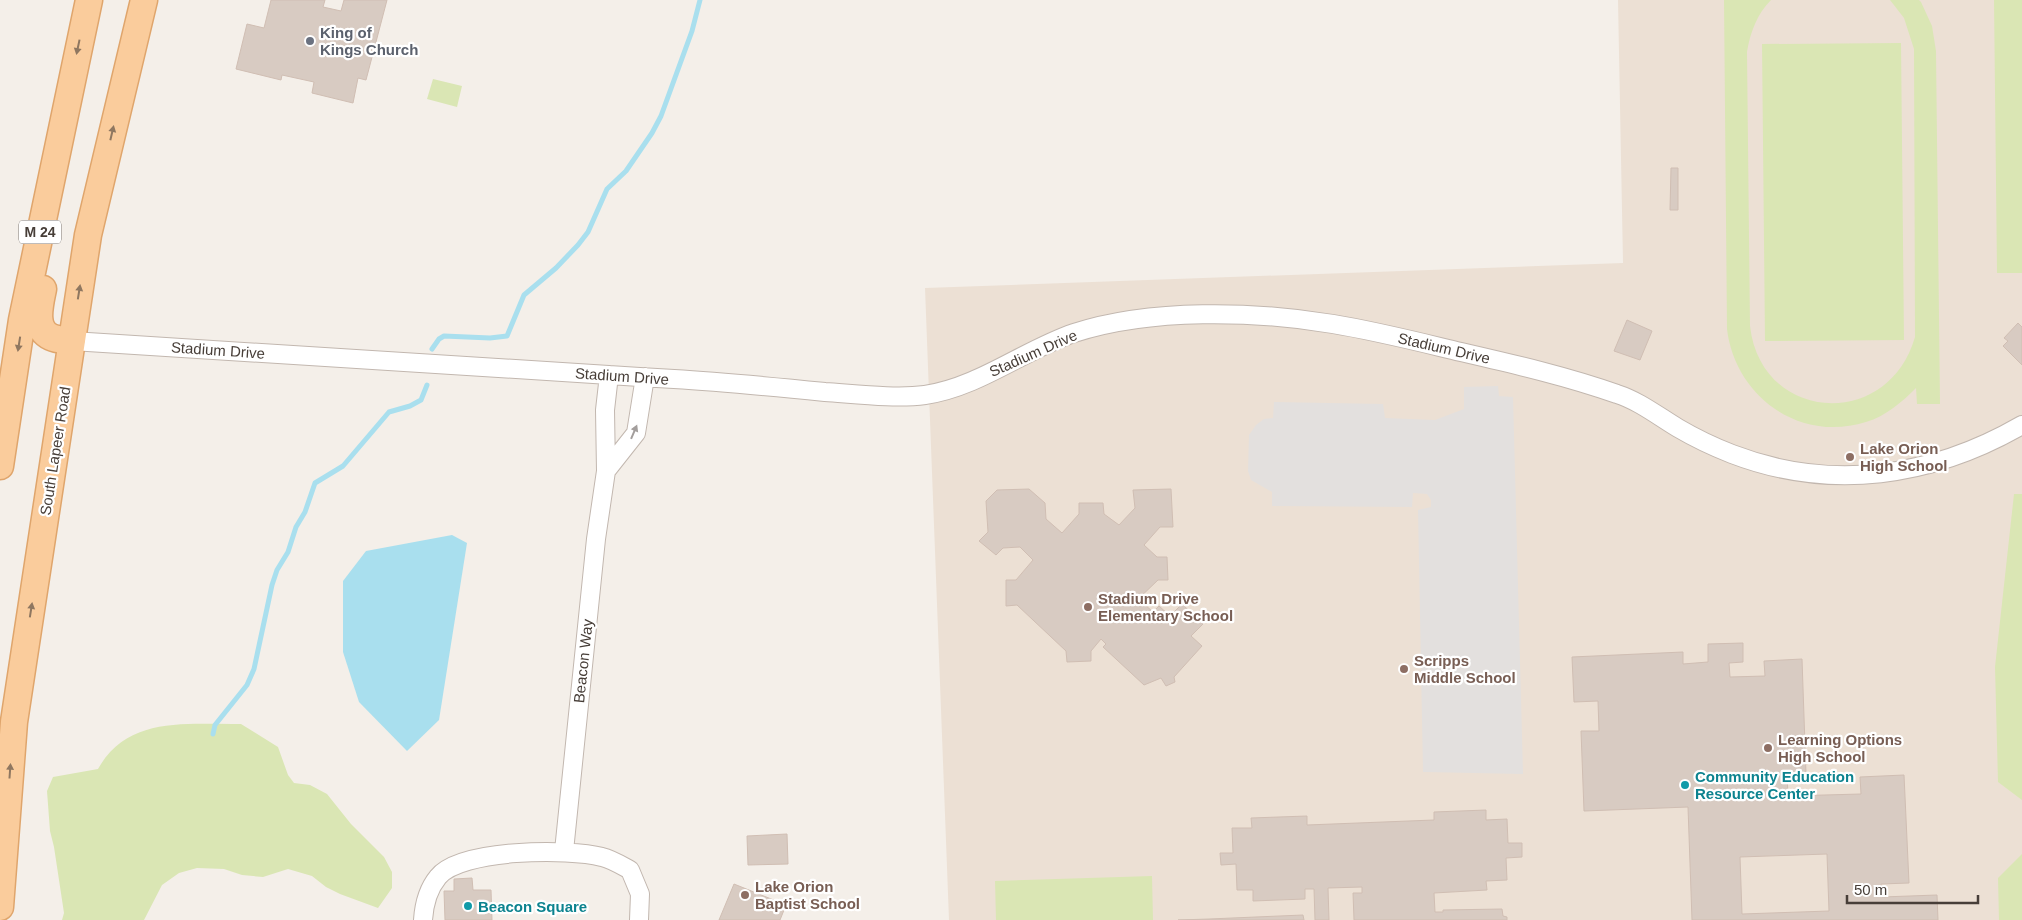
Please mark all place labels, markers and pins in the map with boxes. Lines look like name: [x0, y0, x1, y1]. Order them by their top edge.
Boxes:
place label: King of Kings Church: [320, 24, 418, 58]
marker: King of Kings Church: [304, 35, 316, 47]
place label: Lake Orion High School: [1860, 440, 1948, 474]
marker: Lake Orion High School: [1844, 451, 1856, 463]
place label: Stadium Drive Elementary School: [1098, 590, 1233, 624]
marker: Stadium Drive Elementary School: [1082, 601, 1094, 613]
place label: Scripps Middle School: [1414, 652, 1516, 686]
marker: Scripps Middle School: [1398, 663, 1410, 675]
place label: Learning Options High School: [1778, 731, 1902, 765]
marker: Learning Options High School: [1762, 742, 1774, 754]
place label: Community Education Resource Center: [1695, 768, 1854, 802]
marker: Community Education Resource Center: [1679, 779, 1691, 791]
place label: Lake Orion Baptist School: [755, 878, 860, 912]
marker: Lake Orion Baptist School: [739, 889, 751, 901]
place label: Beacon Square: [478, 898, 587, 915]
marker: Beacon Square: [462, 900, 474, 912]

